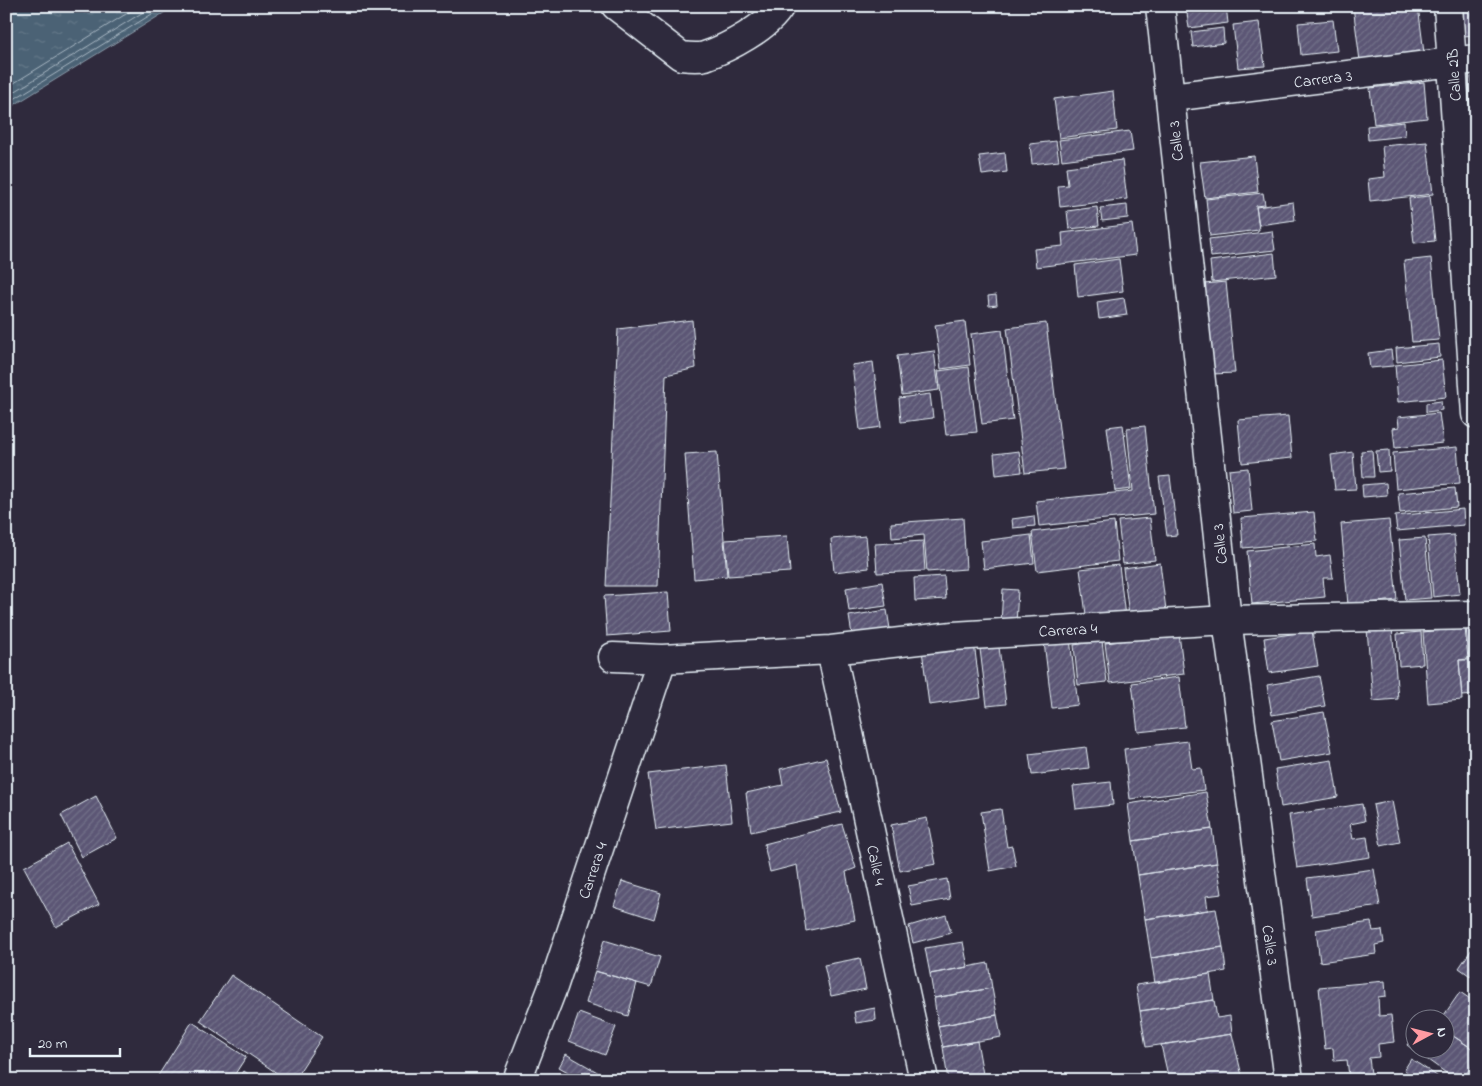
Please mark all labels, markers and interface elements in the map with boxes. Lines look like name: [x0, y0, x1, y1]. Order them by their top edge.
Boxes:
street label: Calle 2B: [1441, 48, 1469, 102]
street label: Carrera 3: [1293, 64, 1354, 95]
street label: Calle 3: [1163, 119, 1191, 162]
street label: Calle 3: [1207, 522, 1235, 565]
street label: Carrera 4: [1038, 617, 1098, 645]
street label: Carrera 4: [573, 839, 615, 902]
street label: Calle 4: [859, 843, 891, 888]
street label: Calle 3: [1254, 924, 1284, 967]
north arrow: [1404, 1008, 1454, 1058]
scale bar: [30, 1026, 120, 1058]
text: N: [1430, 1027, 1452, 1039]
text: 20 m: [38, 1033, 68, 1055]

